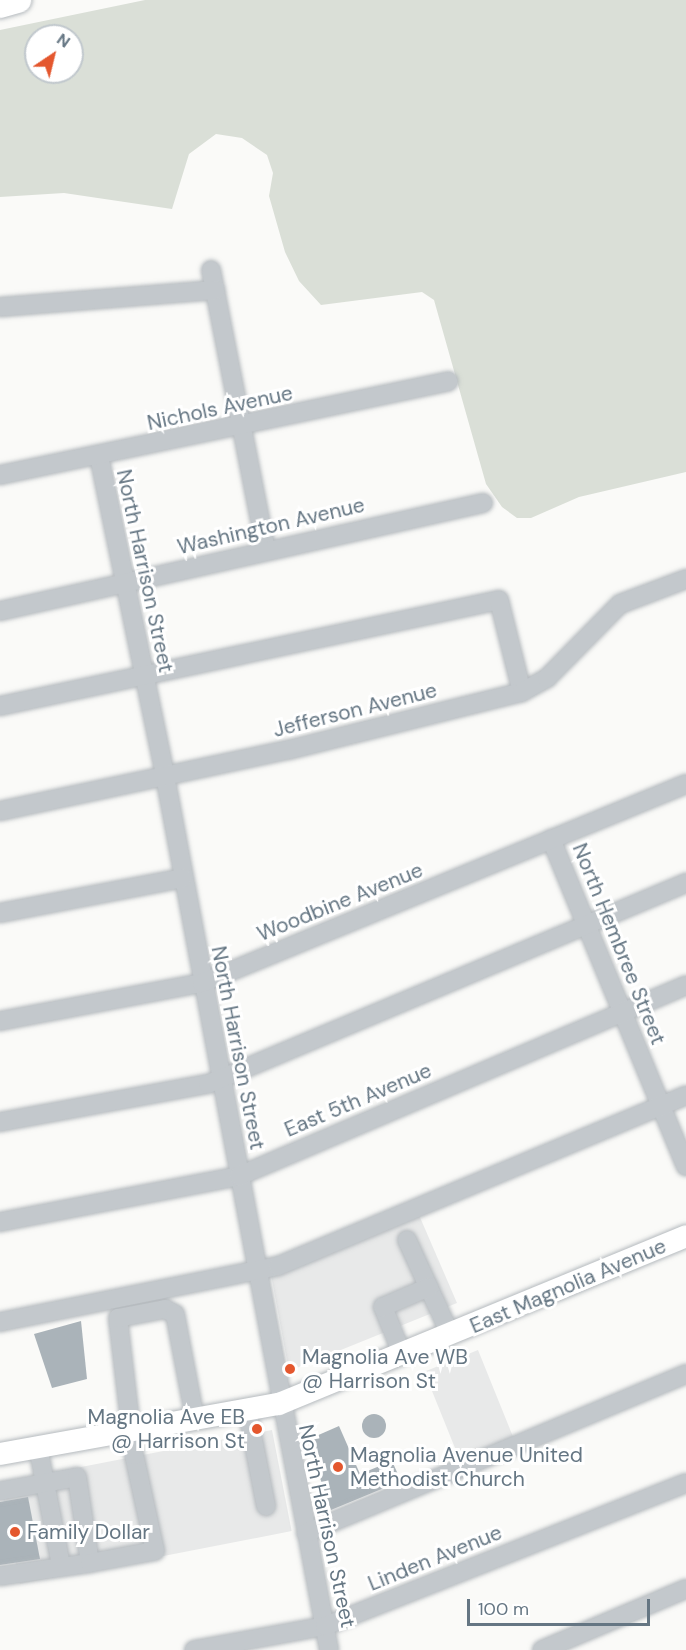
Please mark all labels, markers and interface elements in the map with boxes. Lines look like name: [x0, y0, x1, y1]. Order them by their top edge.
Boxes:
north arrow: [24, 24, 84, 84]
text: N: [53, 29, 74, 52]
street label: Nichols Avenue: [145, 380, 295, 436]
street label: North Harrison Street: [111, 467, 179, 675]
street label: Washington Avenue: [175, 492, 367, 560]
street label: Jefferson Avenue: [270, 677, 440, 743]
street label: North Hembree Street: [567, 840, 671, 1048]
street label: Woodbine Avenue: [253, 857, 427, 947]
street label: North Harrison Street: [206, 944, 270, 1152]
street label: East 5th Avenue: [281, 1058, 435, 1142]
street label: East Magnolia Avenue: [466, 1233, 670, 1339]
place label: Magnolia Ave WB @ Harrison St: [302, 1344, 468, 1394]
marker: Magnolia Ave WB @ Harrison St: [283, 1362, 297, 1376]
place label: Magnolia Ave EB @ Harrison St: [88, 1404, 245, 1454]
marker: Magnolia Ave EB @ Harrison St: [250, 1422, 264, 1436]
street label: North Harrison Street: [293, 1422, 361, 1630]
place label: Magnolia Avenue United Methodist Church: [350, 1442, 583, 1492]
marker: Magnolia Avenue United Methodist Church: [331, 1460, 345, 1474]
place label: Family Dollar: [27, 1519, 150, 1545]
street label: Linden Avenue: [364, 1520, 506, 1596]
marker: Family Dollar: [8, 1525, 22, 1539]
scale bar: [470, 1587, 653, 1625]
text: 100 m: [478, 1597, 529, 1621]

